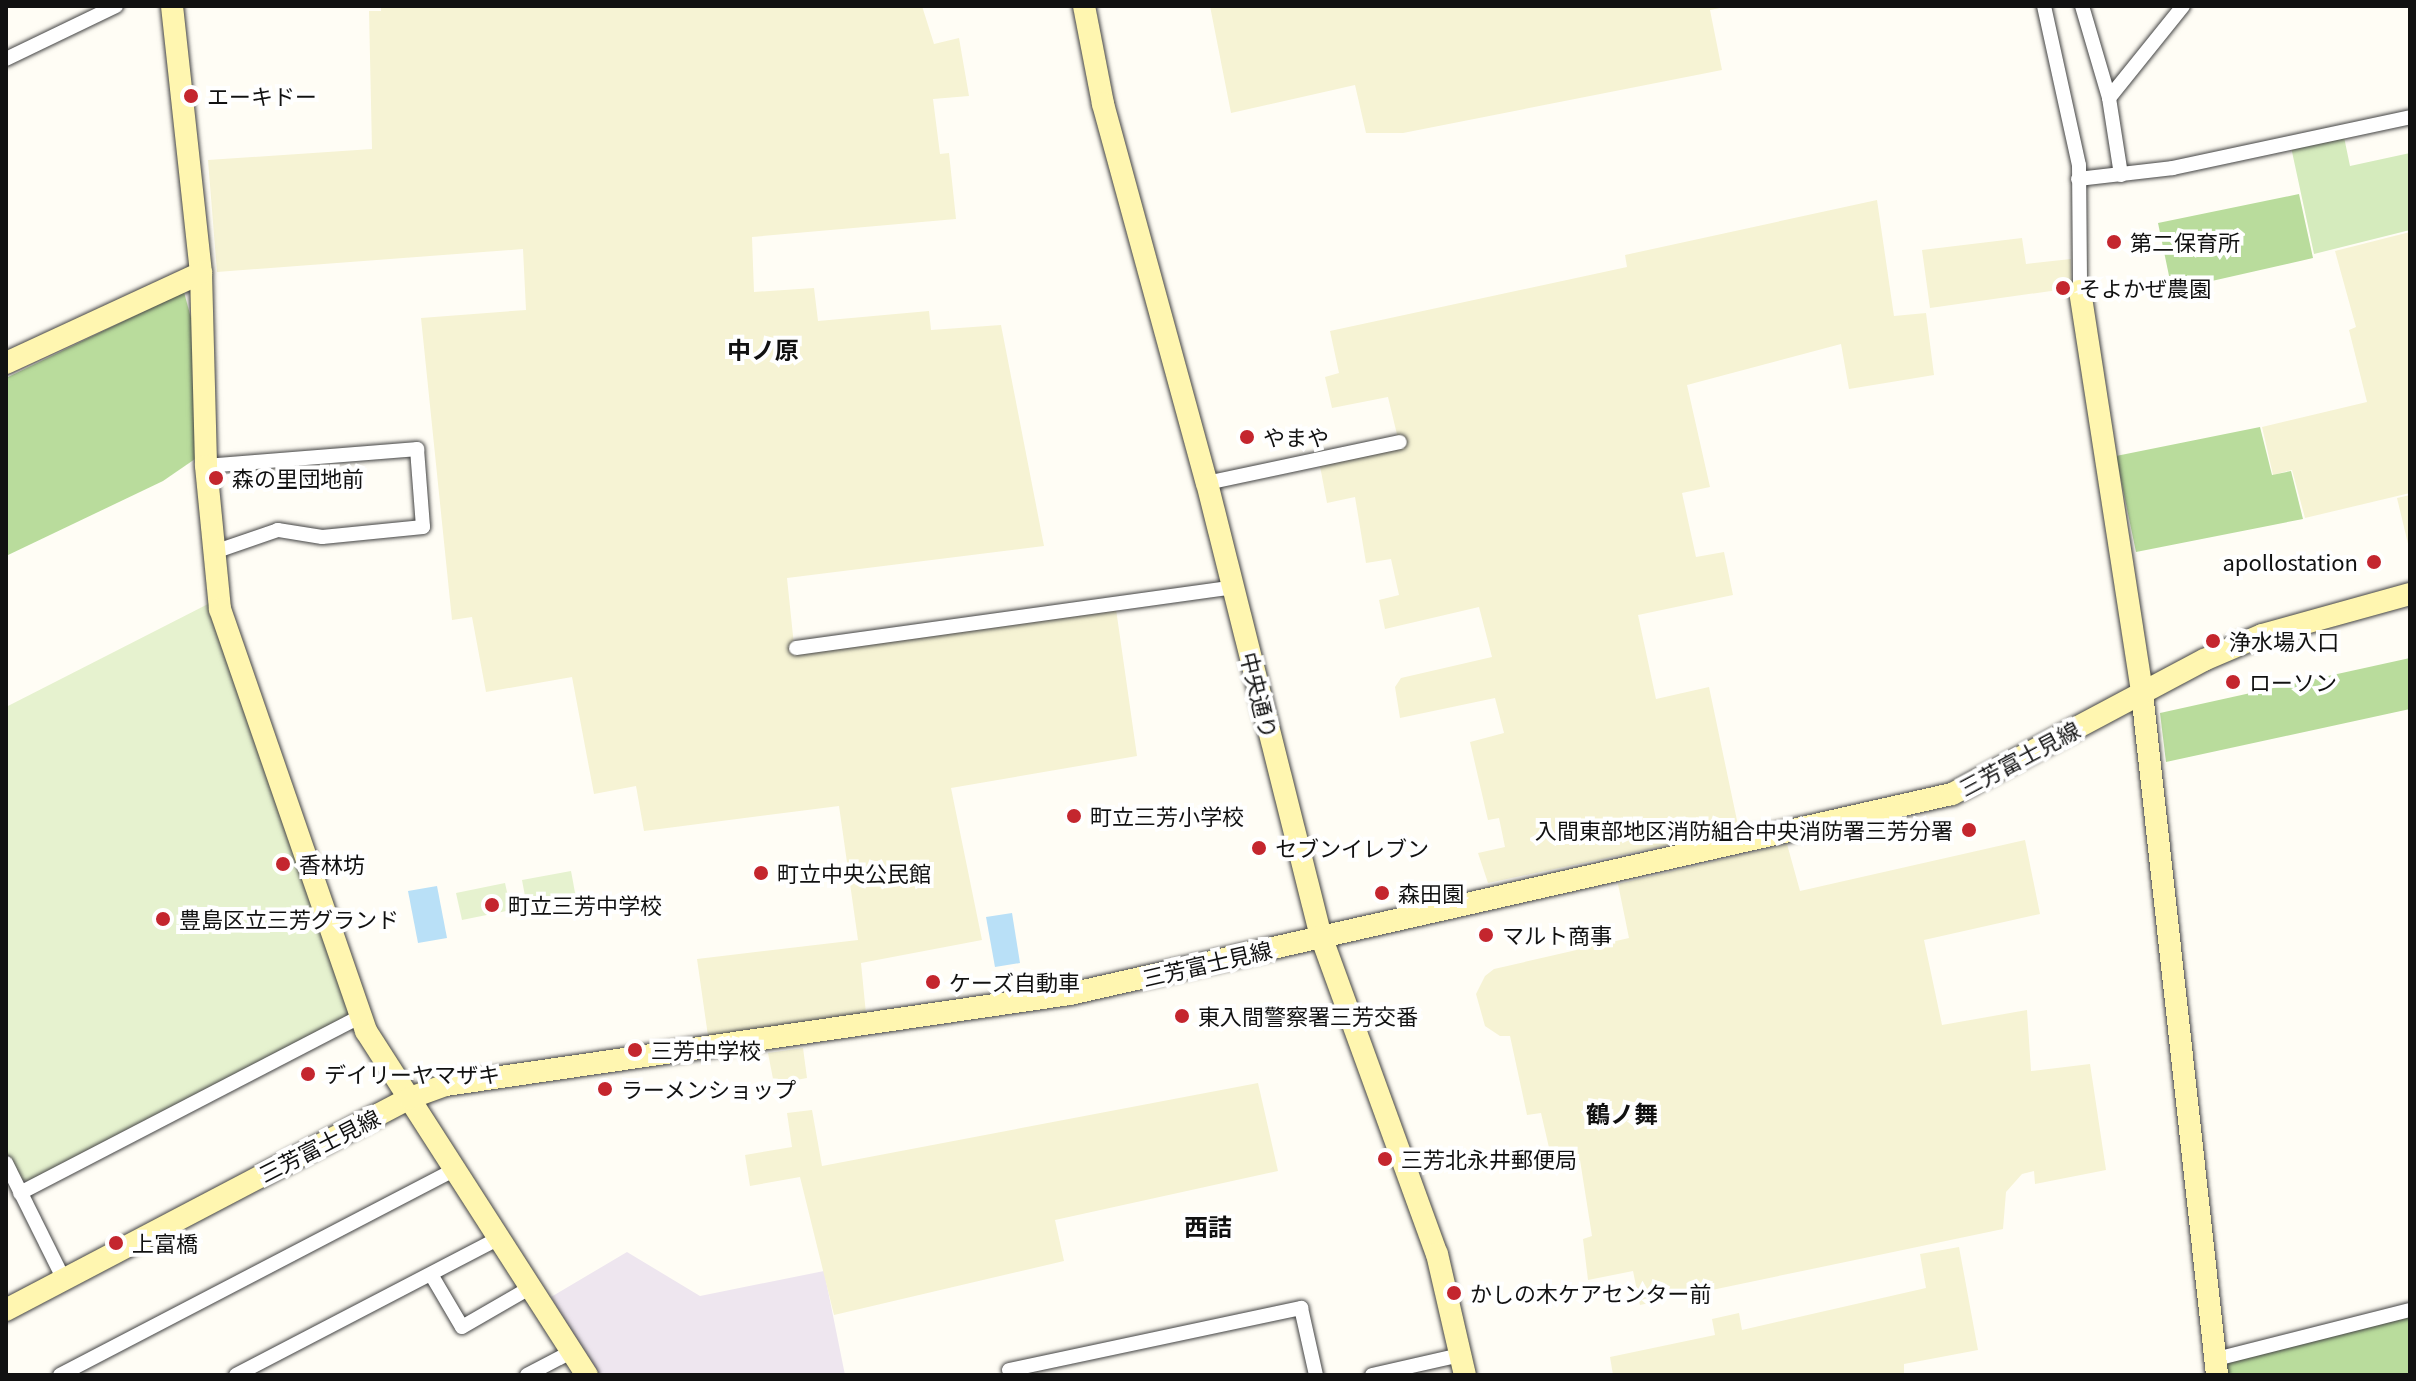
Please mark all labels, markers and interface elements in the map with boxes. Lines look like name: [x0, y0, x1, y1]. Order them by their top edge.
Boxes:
place label: エーキドー: [207, 83, 317, 109]
marker: エーキドー: [182, 87, 200, 105]
place label: 第二保育所: [2130, 229, 2240, 255]
marker: 第二保育所: [2105, 233, 2123, 251]
place label: そよかぜ農園: [2079, 275, 2211, 301]
marker: そよかぜ農園: [2054, 279, 2072, 297]
district label: 中ノ原: [727, 335, 799, 363]
place label: やまや: [1263, 424, 1329, 450]
marker: やまや: [1238, 428, 1256, 446]
place label: 森の里団地前: [232, 465, 364, 491]
marker: 森の里団地前: [207, 469, 225, 487]
place label: apollostation: [2222, 549, 2358, 575]
marker: apollostation: [2365, 553, 2383, 571]
place label: 浄水場入口: [2229, 628, 2339, 654]
marker: 浄水場入口: [2204, 632, 2222, 650]
street label: 中央通り: [1237, 649, 1283, 741]
place label: ローソン: [2249, 669, 2337, 695]
marker: ローソン: [2224, 673, 2242, 691]
street label: 三芳富士見線: [1955, 715, 2083, 801]
place label: 町立三芳小学校: [1090, 803, 1244, 829]
marker: 町立三芳小学校: [1065, 807, 1083, 825]
place label: 入間東部地区消防組合中央消防署三芳分署: [1535, 817, 1953, 843]
marker: 入間東部地区消防組合中央消防署三芳分署: [1960, 821, 1978, 839]
place label: セブンイレブン: [1275, 835, 1429, 861]
marker: セブンイレブン: [1250, 839, 1268, 857]
place label: 香林坊: [299, 851, 365, 877]
marker: 香林坊: [274, 855, 292, 873]
place label: 町立中央公民館: [777, 860, 931, 886]
marker: 町立中央公民館: [752, 864, 770, 882]
place label: 森田園: [1398, 880, 1464, 906]
marker: 森田園: [1373, 884, 1391, 902]
place label: 町立三芳中学校: [508, 892, 662, 918]
marker: 町立三芳中学校: [483, 896, 501, 914]
place label: 豊島区立三芳グランド: [179, 906, 399, 932]
marker: 豊島区立三芳グランド: [154, 910, 172, 928]
place label: マルト商事: [1502, 922, 1612, 948]
marker: マルト商事: [1477, 926, 1495, 944]
street label: 三芳富士見線: [1140, 935, 1274, 991]
place label: ケーズ自動車: [949, 969, 1081, 995]
marker: ケーズ自動車: [924, 973, 942, 991]
place label: 東入間警察署三芳交番: [1198, 1003, 1418, 1029]
marker: 東入間警察署三芳交番: [1173, 1007, 1191, 1025]
place label: 三芳中学校: [651, 1037, 761, 1063]
marker: 三芳中学校: [626, 1041, 644, 1059]
place label: デイリーヤマザキ: [324, 1061, 500, 1087]
marker: デイリーヤマザキ: [299, 1065, 317, 1083]
place label: ラーメンショップ: [621, 1076, 797, 1102]
marker: ラーメンショップ: [596, 1080, 614, 1098]
district label: 鶴ノ舞: [1586, 1099, 1658, 1127]
street label: 三芳富士見線: [254, 1103, 384, 1187]
place label: 三芳北永井郵便局: [1401, 1146, 1577, 1172]
marker: 三芳北永井郵便局: [1376, 1150, 1394, 1168]
district label: 西詰: [1184, 1212, 1232, 1240]
place label: 上富橋: [132, 1230, 198, 1256]
marker: 上富橋: [107, 1234, 125, 1252]
place label: かしの木ケアセンター前: [1470, 1280, 1712, 1306]
marker: かしの木ケアセンター前: [1445, 1284, 1463, 1302]

